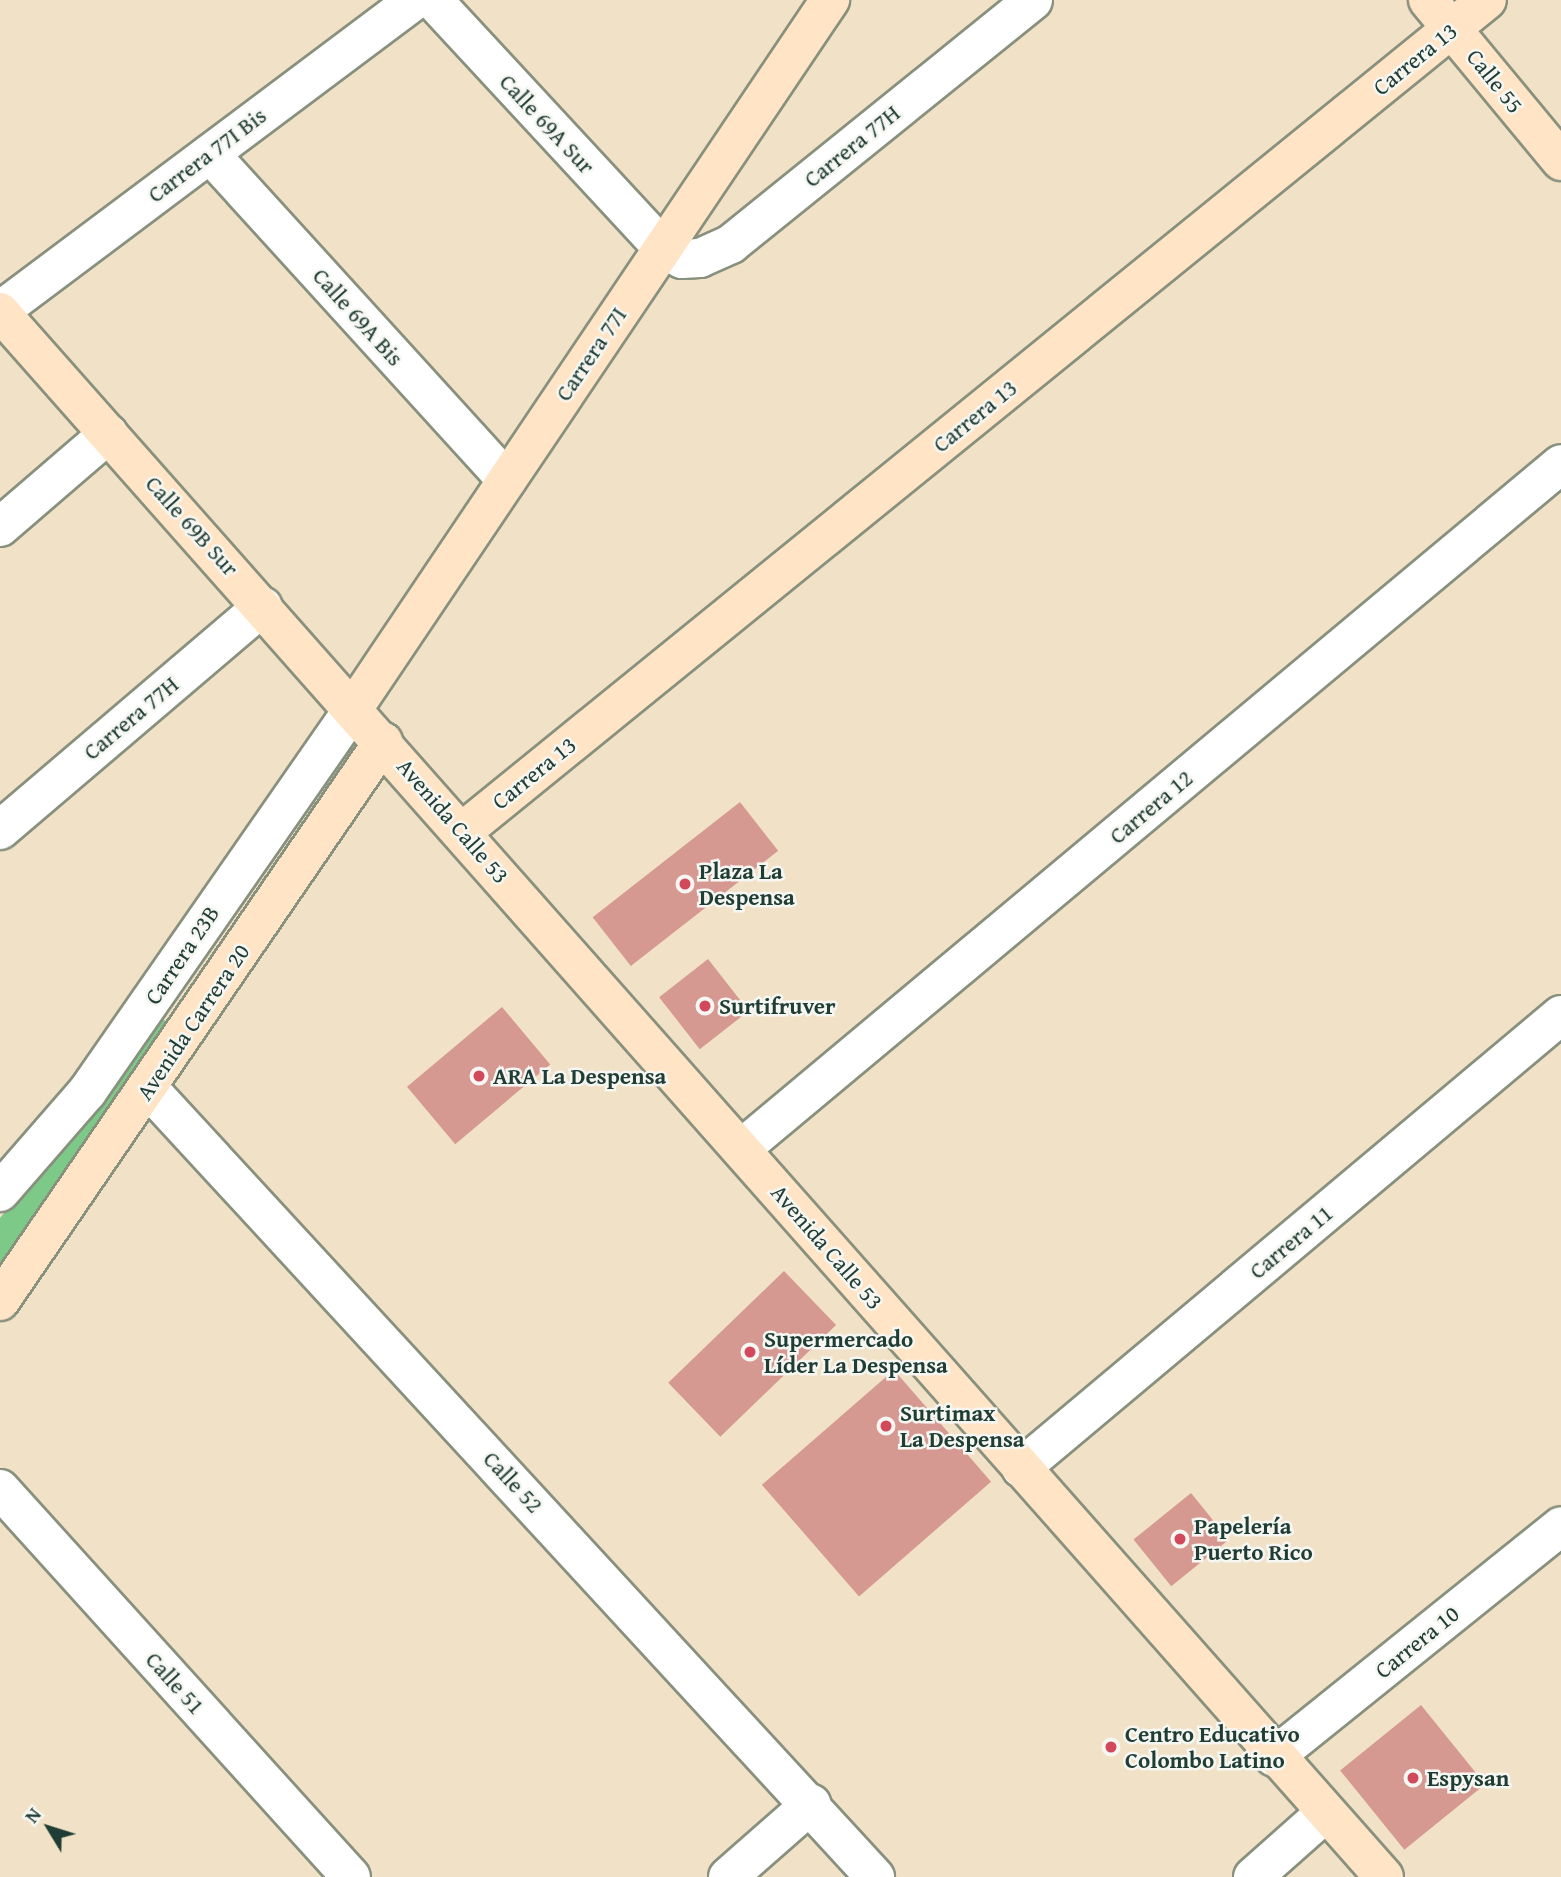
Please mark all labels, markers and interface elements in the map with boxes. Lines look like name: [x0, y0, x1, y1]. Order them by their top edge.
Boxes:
street label: Carrera 13: [1367, 17, 1463, 101]
street label: Calle 55: [1461, 43, 1529, 119]
street label: Calle 69A Sur: [494, 68, 600, 180]
street label: Carrera 77H: [798, 99, 906, 193]
street label: Carrera 77I Bis: [142, 102, 272, 208]
street label: Calle 69A Bis: [307, 262, 409, 372]
street label: Carrera 77I: [550, 302, 632, 406]
street label: Carrera 13: [927, 374, 1023, 458]
street label: Calle 69B Sur: [140, 470, 244, 582]
street label: Carrera 77H: [78, 670, 184, 766]
street label: Carrera 13: [486, 731, 582, 815]
street label: Avenida Calle 53: [391, 753, 515, 889]
street label: Carrera 12: [1104, 764, 1198, 850]
place label: Plaza La Despensa: [699, 857, 795, 911]
marker: Plaza La Despensa: [677, 876, 693, 892]
street label: Carrera 23B: [139, 900, 225, 1010]
street label: Avenida Carrera 20: [131, 939, 255, 1105]
place label: Surtifruver: [719, 992, 836, 1020]
marker: Surtifruver: [697, 998, 713, 1014]
place label: ARA La Despensa: [493, 1062, 666, 1090]
marker: ARA La Despensa: [471, 1068, 487, 1084]
street label: Avenida Calle 53: [765, 1179, 889, 1315]
street label: Carrera 11: [1244, 1199, 1338, 1285]
place label: Supermercado Líder La Despensa: [764, 1325, 948, 1379]
marker: Supermercado Líder La Despensa: [742, 1344, 758, 1360]
place label: Surtimax La Despensa: [900, 1399, 1025, 1453]
marker: Surtimax La Despensa: [878, 1418, 894, 1434]
street label: Calle 52: [478, 1445, 548, 1519]
place label: Papelería Puerto Rico: [1194, 1512, 1313, 1566]
marker: Papelería Puerto Rico: [1172, 1531, 1188, 1547]
street label: Carrera 10: [1369, 1600, 1465, 1684]
street label: Calle 51: [140, 1646, 210, 1720]
place label: Centro Educativo Colombo Latino: [1125, 1720, 1300, 1774]
marker: Centro Educativo Colombo Latino: [1103, 1739, 1119, 1755]
place label: Espysan: [1427, 1764, 1509, 1792]
marker: Espysan: [1405, 1770, 1421, 1786]
north arrow: [14, 1793, 84, 1863]
text: N: [18, 1801, 47, 1829]

